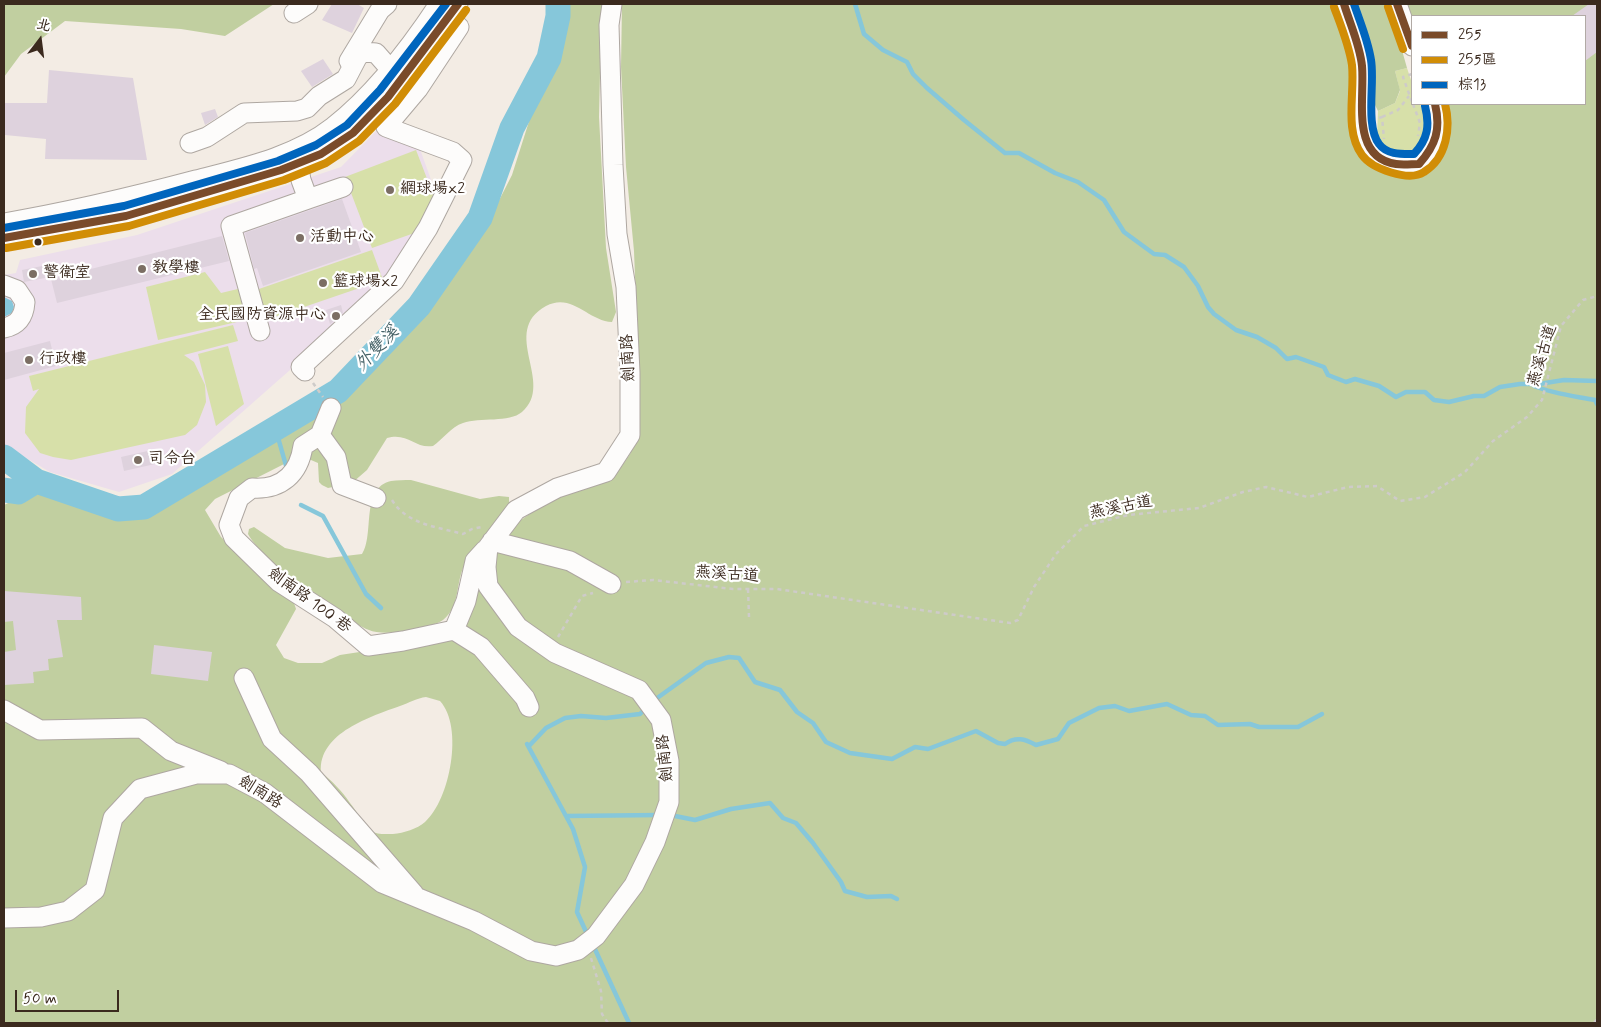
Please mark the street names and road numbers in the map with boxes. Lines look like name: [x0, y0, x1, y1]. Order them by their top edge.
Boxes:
street label: 燕溪古道: [1524, 323, 1562, 389]
street label: 劍南路: [618, 334, 640, 382]
street label: 燕溪古道: [1088, 492, 1154, 524]
street label: 燕溪古道: [694, 563, 760, 587]
street label: 劍南路 100 巷: [263, 564, 355, 638]
street label: 劍南路: [654, 733, 678, 783]
street label: 劍南路: [235, 772, 285, 814]

